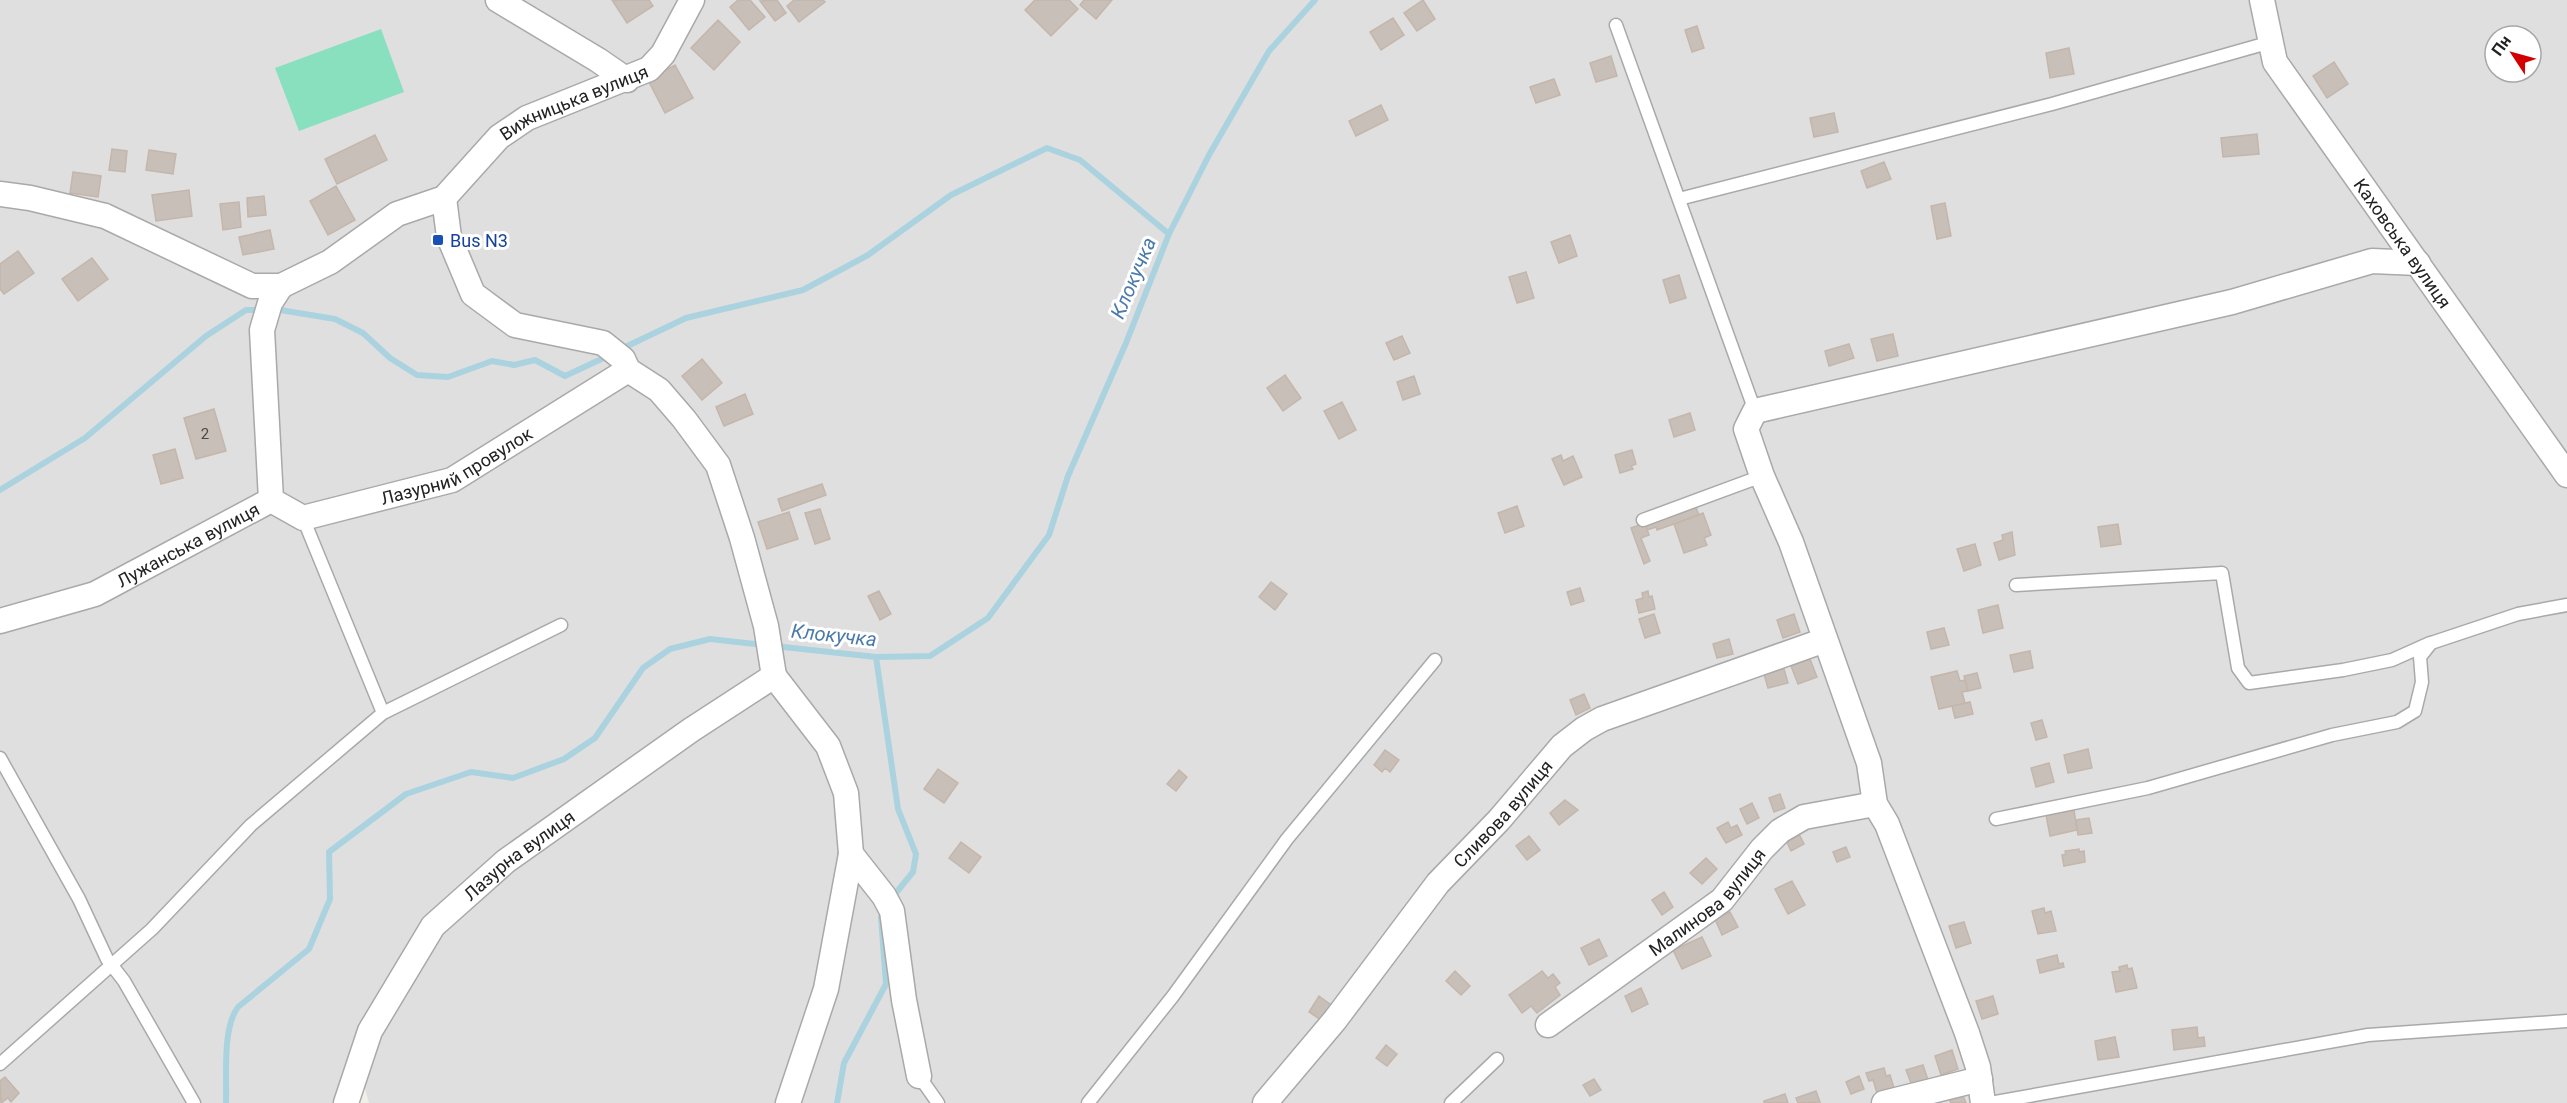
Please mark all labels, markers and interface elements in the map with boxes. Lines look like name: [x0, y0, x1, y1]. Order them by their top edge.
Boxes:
north arrow: [2483, 24, 2543, 84]
text: Пн: [2488, 32, 2515, 59]
street label: Вижницька вулиця: [495, 60, 651, 144]
street label: Каховська вулиця: [2350, 174, 2456, 312]
place label: Bus N3: [450, 230, 508, 251]
marker: Bus N3: [431, 233, 445, 247]
water label: Клокучка: [1105, 234, 1161, 322]
street label: Лазурний провулок: [378, 422, 536, 508]
house number: 2: [201, 425, 209, 443]
street label: Лужанська вулиця: [113, 498, 263, 591]
water label: Клокучка: [790, 619, 878, 651]
street label: Сливова вулиця: [1449, 755, 1556, 871]
street label: Лазурна вулиця: [459, 805, 578, 904]
street label: Малинова вулиця: [1644, 844, 1769, 960]

